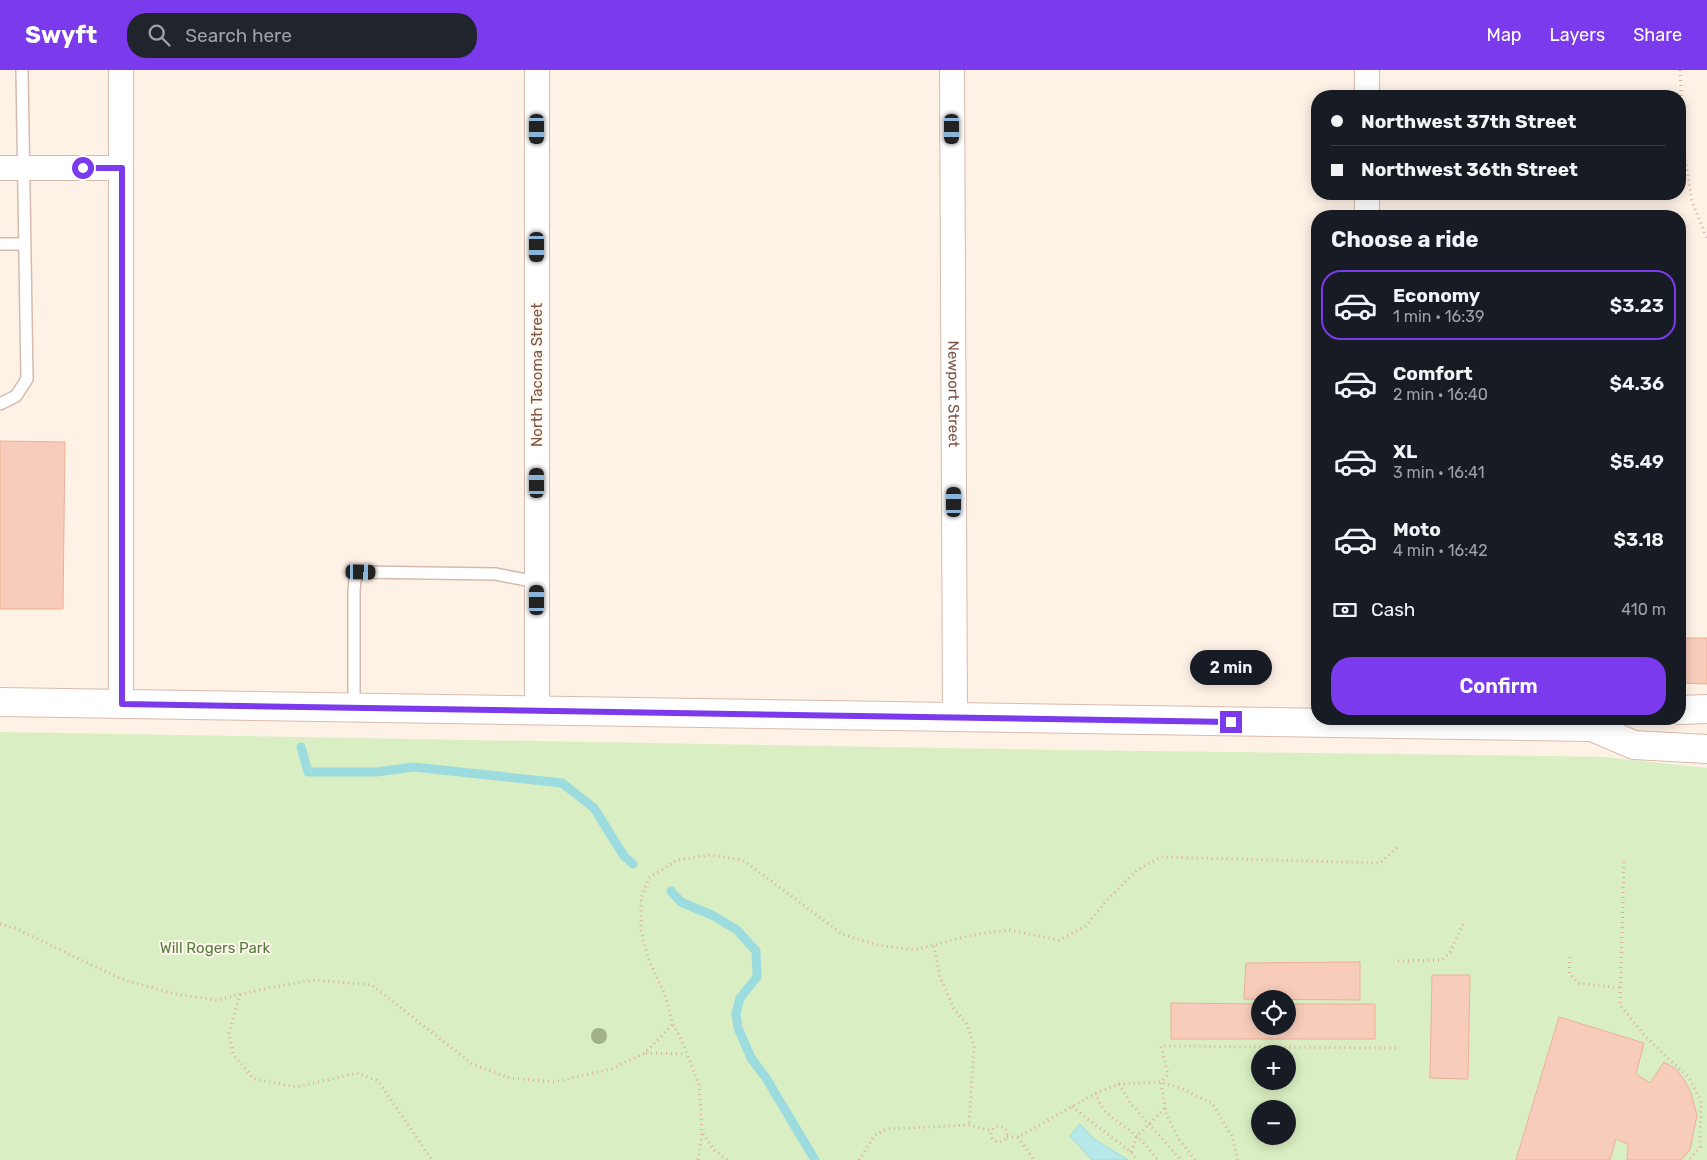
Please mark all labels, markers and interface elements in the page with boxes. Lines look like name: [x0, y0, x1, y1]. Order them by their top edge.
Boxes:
search box: [127, 13, 477, 58]
text: Swyft: [25, 21, 97, 49]
icon: search: [145, 21, 173, 49]
text: Search here: [185, 24, 292, 47]
text: Map: [1487, 24, 1522, 46]
text: Layers: [1550, 24, 1605, 46]
text: Share: [1633, 24, 1682, 46]
text: Northwest 37th Street: [1361, 110, 1576, 133]
car: [529, 114, 544, 144]
car: [944, 114, 959, 144]
route start: [72, 157, 94, 179]
text: Northwest 36th Street: [1361, 158, 1578, 181]
text: Choose a ride: [1331, 226, 1478, 253]
car: [529, 232, 544, 262]
icon: car: [1333, 283, 1378, 328]
text: Economy: [1393, 284, 1480, 307]
text: $3.23: [1610, 294, 1664, 317]
street label: North Tacoma Street: [528, 303, 546, 447]
text: 1 min · 16:39: [1393, 307, 1484, 326]
street label: Newport Street: [944, 340, 963, 448]
icon: car: [1333, 361, 1378, 406]
text: Comfort: [1393, 362, 1473, 385]
text: $4.36: [1609, 372, 1664, 395]
text: 2 min · 16:40: [1393, 385, 1488, 404]
icon: car: [1333, 439, 1378, 484]
text: XL: [1393, 440, 1417, 463]
text: $5.49: [1610, 450, 1664, 473]
text: 3 min · 16:41: [1393, 463, 1485, 482]
car: [529, 468, 544, 498]
car: [946, 487, 961, 517]
icon: car: [1333, 517, 1378, 562]
text: Moto: [1393, 518, 1441, 541]
text: $3.18: [1614, 528, 1664, 551]
text: 4 min · 16:42: [1393, 541, 1488, 560]
car: [345, 564, 376, 580]
car: [529, 585, 544, 615]
icon: cash: [1331, 596, 1359, 624]
text: Cash: [1371, 598, 1415, 621]
text: 410 m: [1621, 600, 1666, 619]
callout: 2 min: [1190, 650, 1272, 684]
button: Confirm: [1331, 657, 1666, 715]
text: 2 min: [1210, 658, 1252, 677]
route end: [1220, 711, 1242, 733]
park label: Will Rogers Park: [160, 939, 271, 957]
map controls: [1251, 990, 1296, 1145]
button: locate: [1251, 990, 1296, 1035]
button: +: [1251, 1045, 1296, 1090]
button: −: [1251, 1100, 1296, 1145]

